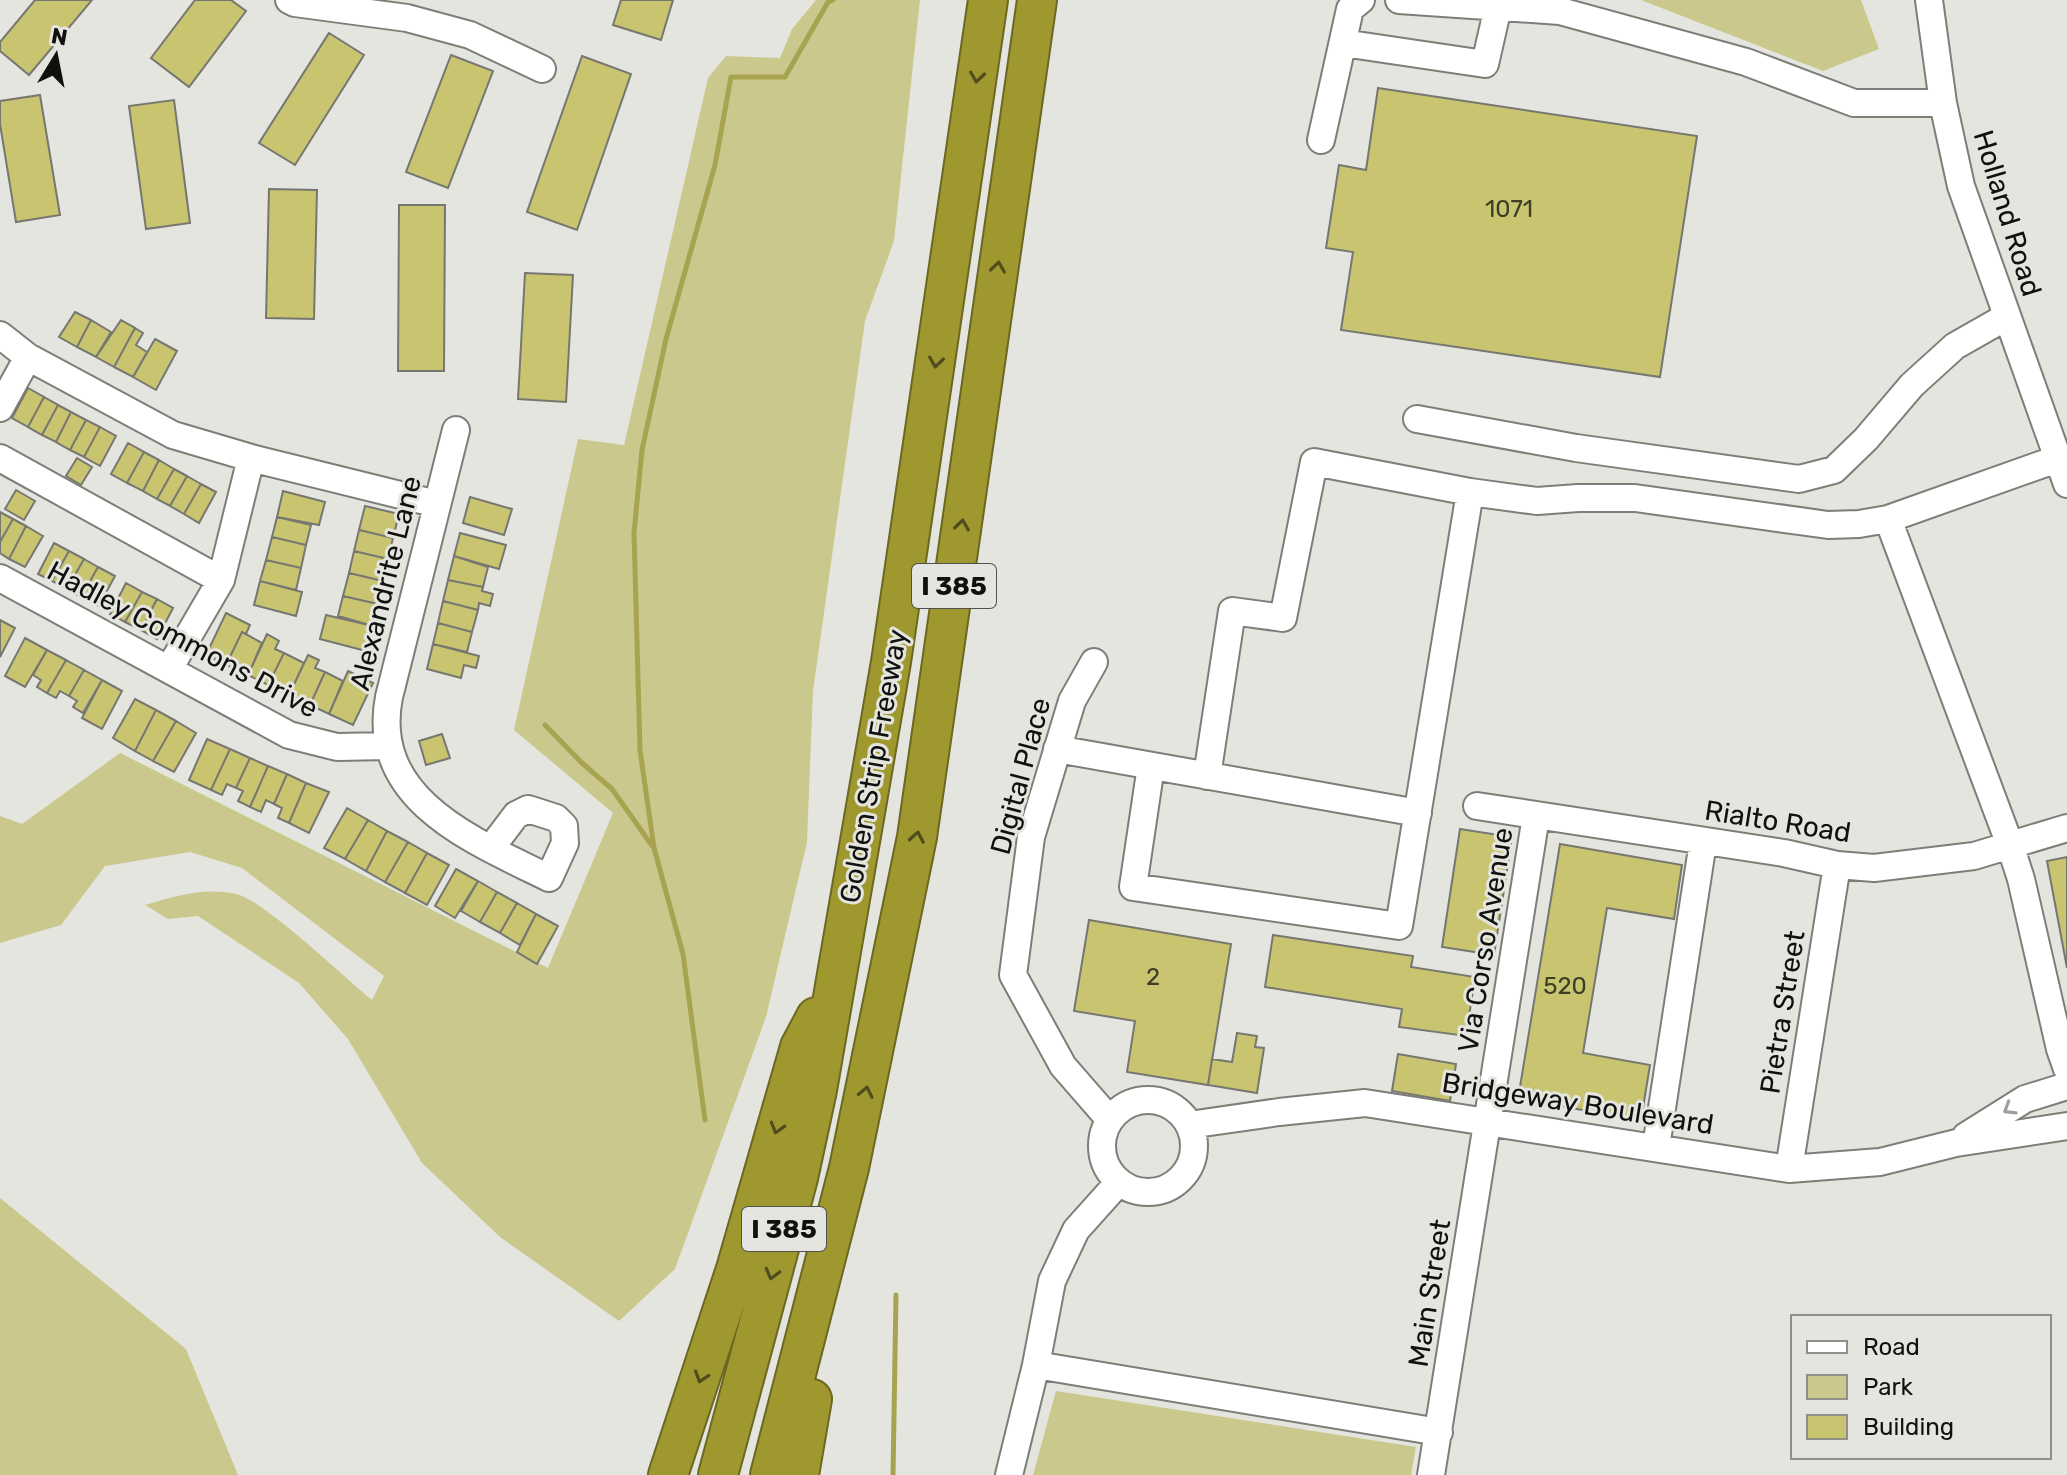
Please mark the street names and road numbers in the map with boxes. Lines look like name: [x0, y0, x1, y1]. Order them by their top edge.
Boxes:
street label: Holland Road: [1967, 126, 2048, 300]
street label: Alexandrite Lane: [343, 473, 428, 694]
street label: Hadley Commons Drive: [42, 554, 324, 725]
road number: I 385: [912, 564, 996, 608]
street label: Golden Strip Freeway: [833, 627, 914, 906]
street label: Digital Place: [984, 694, 1057, 858]
street label: Rialto Road: [1702, 794, 1853, 849]
street label: Via Corso Avenue: [1451, 825, 1520, 1055]
street label: Pietra Street: [1753, 928, 1812, 1096]
street label: Bridgeway Boulevard: [1440, 1066, 1716, 1141]
road number: I 385: [742, 1207, 826, 1251]
street label: Main Street: [1402, 1217, 1457, 1369]

